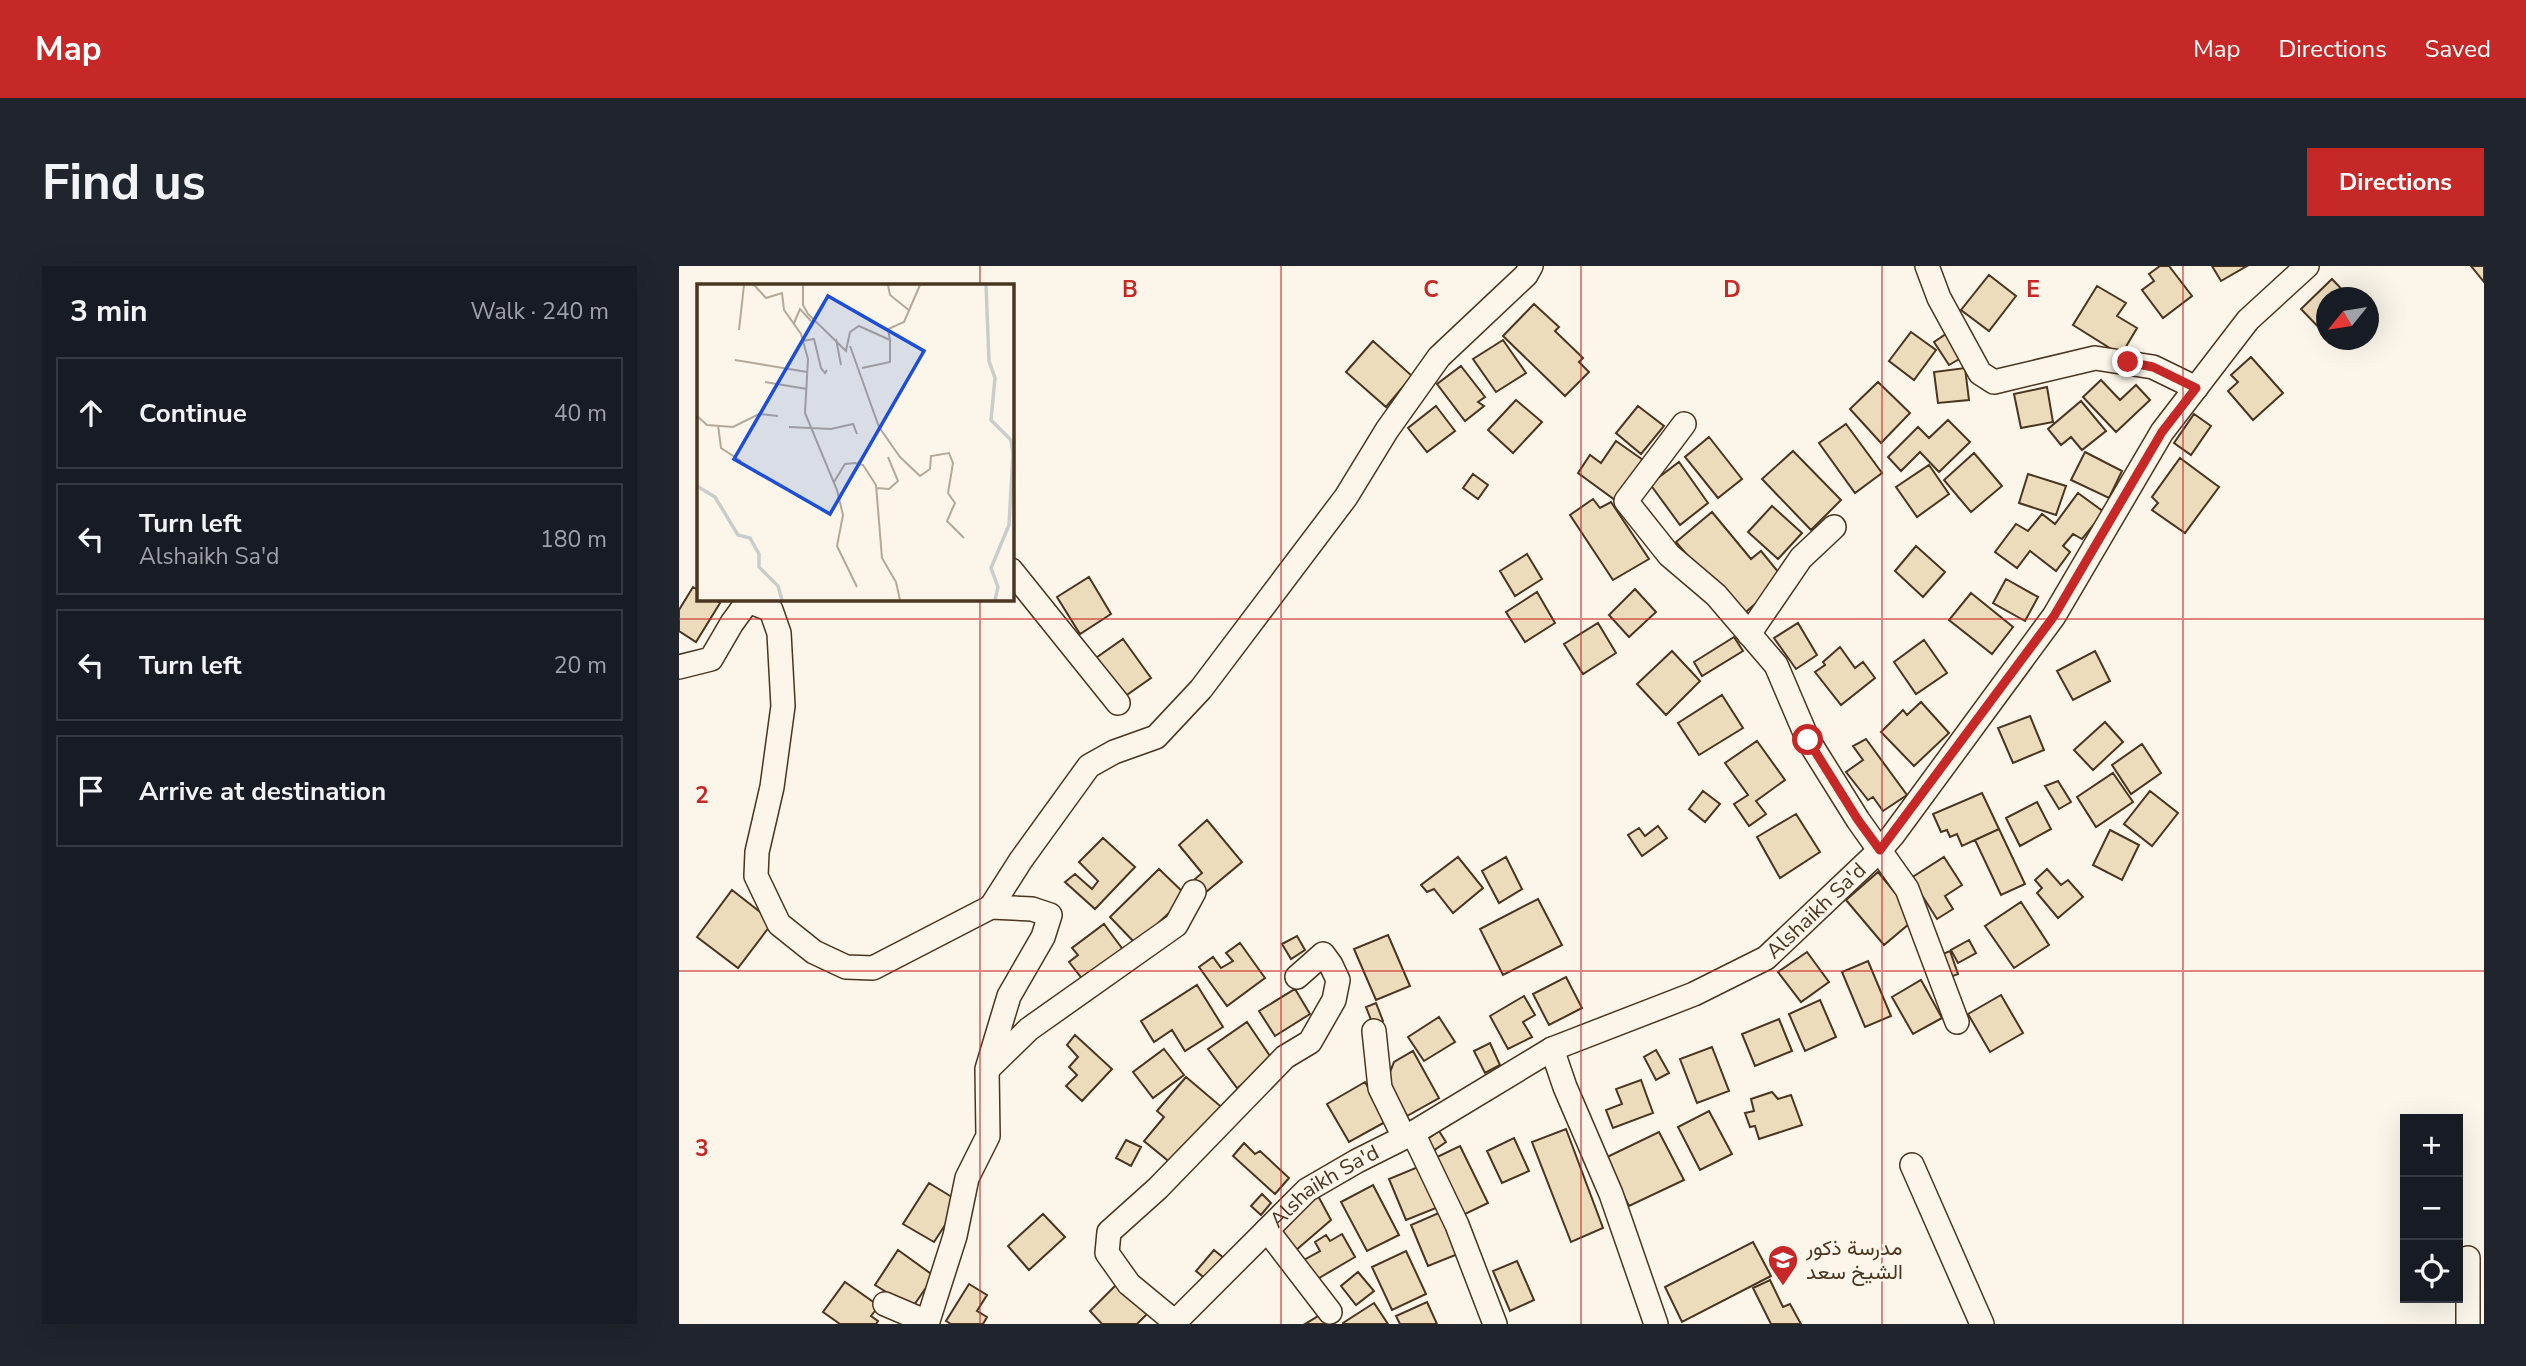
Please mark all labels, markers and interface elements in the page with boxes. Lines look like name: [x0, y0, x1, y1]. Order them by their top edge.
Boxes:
text: Map: [35, 27, 102, 72]
text: Map: [2193, 33, 2240, 65]
text: Directions: [2278, 33, 2387, 65]
text: Saved: [2425, 33, 2491, 65]
button: Directions: [2307, 148, 2484, 216]
text: Find us: [42, 149, 206, 216]
text: B: [1122, 274, 1138, 305]
text: C: [1423, 274, 1439, 305]
text: D: [1723, 274, 1741, 305]
text: E: [2026, 274, 2040, 305]
inset map: [697, 284, 1013, 600]
north arrow: [2316, 287, 2379, 350]
text: 3 min: [70, 291, 148, 332]
text: Walk · 240 m: [470, 296, 609, 327]
route end: [2112, 346, 2143, 377]
icon: ahead: [72, 394, 110, 432]
text: Continue: [139, 396, 247, 431]
text: 40 m: [554, 398, 607, 429]
text: Turn left: [139, 506, 242, 541]
icon: left: [72, 520, 110, 558]
text: 180 m: [540, 524, 607, 555]
text: Alshaikh Sa'd: [139, 541, 279, 572]
icon: left: [72, 646, 110, 684]
text: Turn left: [139, 648, 242, 683]
text: 20 m: [554, 650, 607, 681]
route start: [1792, 724, 1823, 755]
icon: arrive: [72, 772, 110, 810]
text: Arrive at destination: [139, 774, 386, 809]
text: 2: [695, 780, 709, 811]
street label: Alshaikh Sa'd: [1760, 856, 1872, 965]
map controls: [2400, 1114, 2463, 1303]
button: +: [2400, 1114, 2463, 1177]
text: 3: [695, 1133, 709, 1164]
street label: Alshaikh Sa'd: [1263, 1138, 1384, 1234]
button: −: [2400, 1177, 2463, 1240]
place label: مدرسة ذكور الشيخ سعد: [1805, 1234, 1903, 1286]
button: locate: [2400, 1240, 2463, 1303]
school or university icon: مدرسة ذكور الشيخ سعد: [1766, 1243, 1800, 1287]

